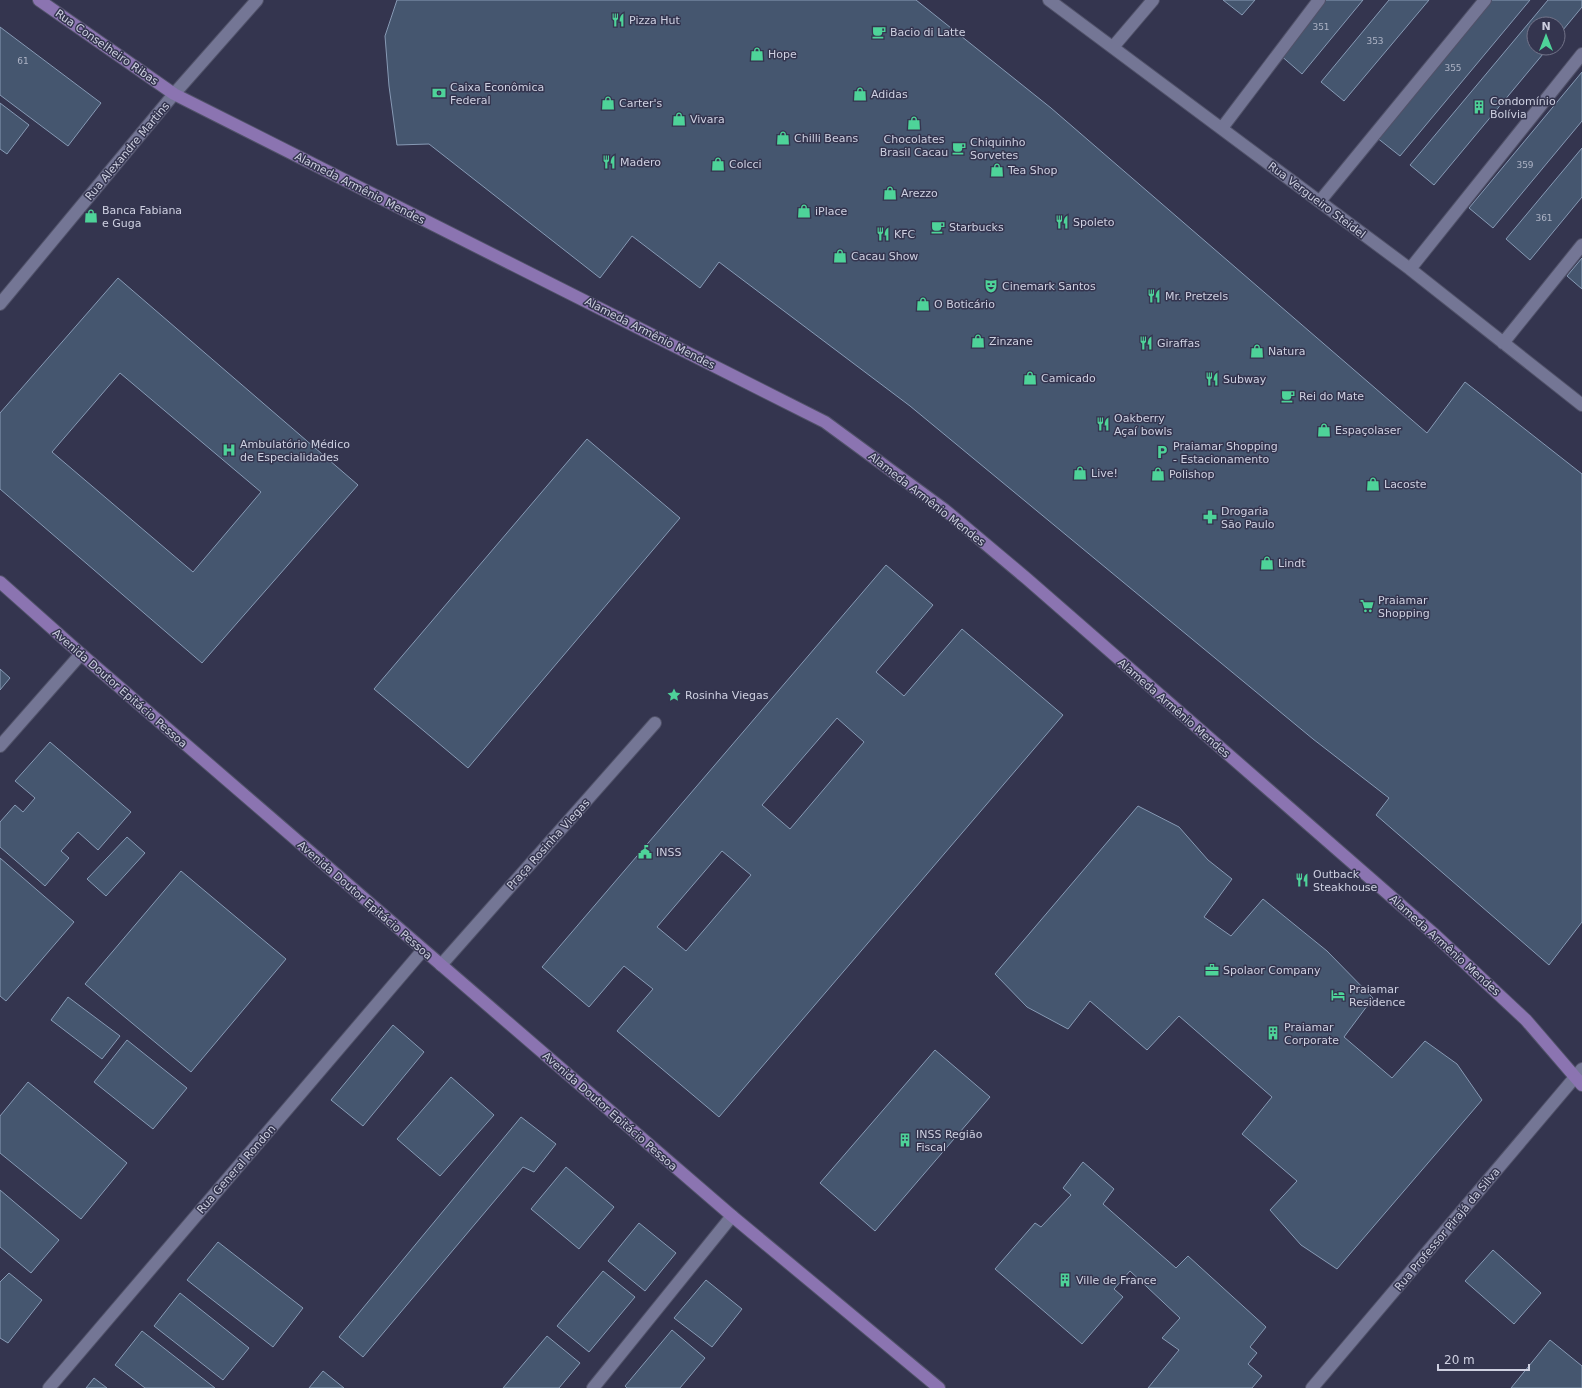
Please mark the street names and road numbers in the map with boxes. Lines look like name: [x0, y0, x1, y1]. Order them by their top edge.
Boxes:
street label: Rua Conselheiro Ribas: [53, 7, 161, 88]
street label: Rua Alexandre Martins: [83, 99, 172, 203]
street label: Alameda Armênio Mendes: [293, 150, 427, 227]
street label: Rua Vergueiro Steidel: [1266, 160, 1368, 241]
street label: Alameda Armênio Mendes: [583, 295, 717, 372]
street label: Alameda Armênio Mendes: [866, 450, 988, 549]
street label: Avenida Doutor Epitácio Pessoa: [50, 626, 190, 750]
street label: Alameda Armênio Mendes: [1115, 656, 1233, 761]
street label: Praça Rosinha Viegas: [504, 796, 593, 892]
street label: Avenida Doutor Epitácio Pessoa: [295, 838, 435, 962]
street label: Alameda Armênio Mendes: [1387, 892, 1503, 999]
street label: Avenida Doutor Epitácio Pessoa: [540, 1049, 680, 1173]
street label: Rua General Rondon: [194, 1123, 278, 1216]
street label: Rua Professor Pirajá da Silva: [1392, 1165, 1503, 1293]

